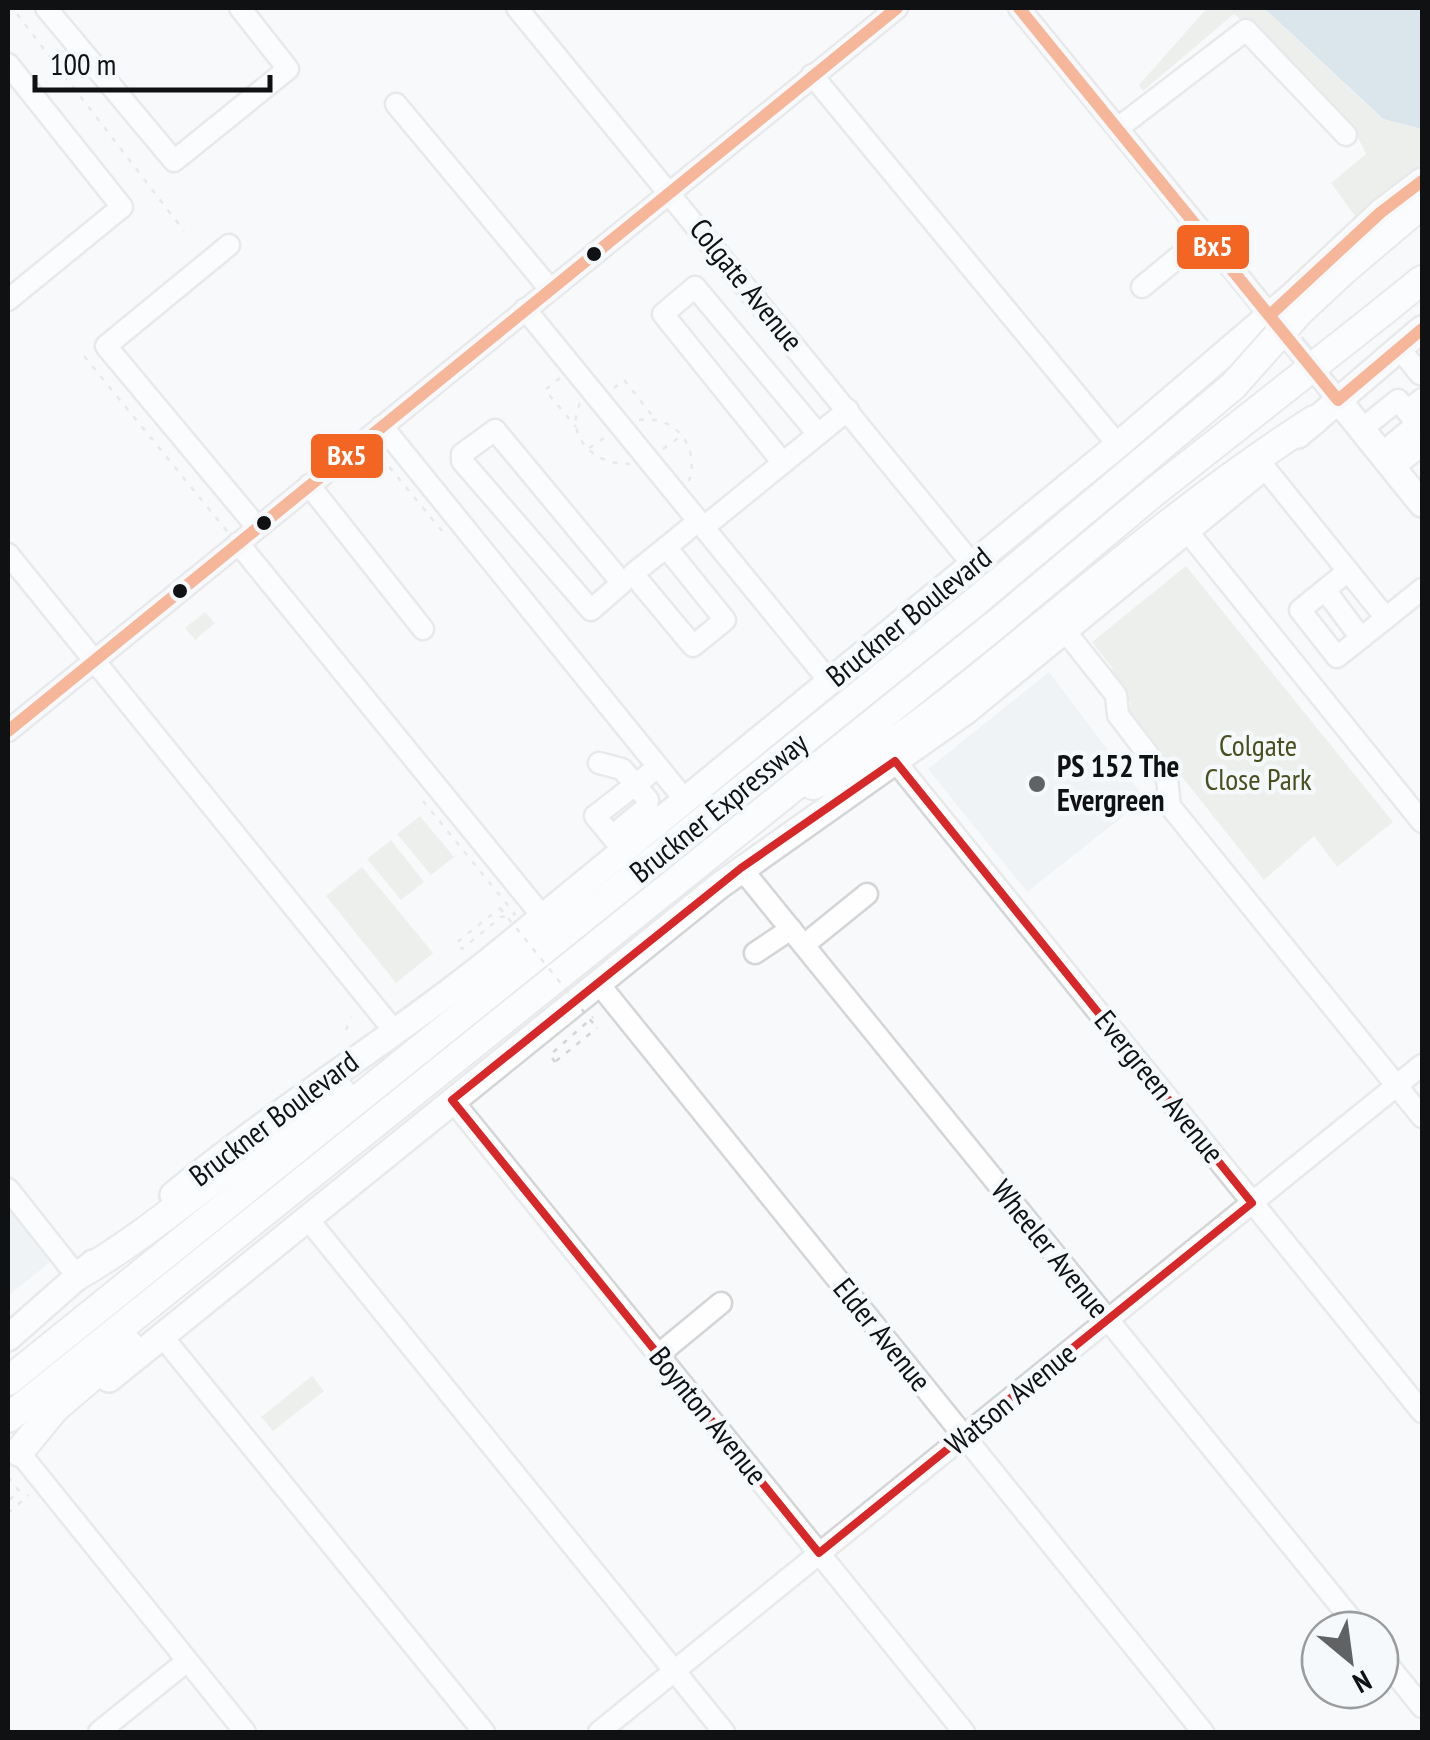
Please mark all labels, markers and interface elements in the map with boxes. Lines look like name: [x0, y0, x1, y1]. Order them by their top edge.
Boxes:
scale bar: [35, 30, 270, 92]
text: 100 m: [50, 44, 116, 83]
street label: Colgate Avenue: [682, 210, 813, 358]
line badge: Bx5: [1175, 223, 1251, 271]
text: Bx5: [1193, 227, 1233, 264]
unlabelled marker: [584, 244, 604, 264]
line badge: Bx5: [309, 432, 385, 480]
text: Bx5: [327, 436, 367, 473]
unlabelled marker: [254, 513, 274, 533]
street label: Bruckner Boulevard: [817, 537, 999, 694]
unlabelled marker: [170, 581, 190, 601]
street label: Bruckner Expressway: [621, 723, 816, 891]
park label: Colgate Close Park: [1204, 725, 1312, 798]
place label: PS 152 The Evergreen: [1057, 746, 1179, 819]
marker: PS 152 The Evergreen: [1026, 773, 1048, 795]
street label: Evergreen Avenue: [1087, 1002, 1234, 1170]
street label: Bruckner Boulevard: [181, 1042, 365, 1194]
street label: Wheeler Avenue: [983, 1171, 1119, 1325]
street label: Elder Avenue: [826, 1269, 941, 1399]
street label: Watson Avenue: [937, 1333, 1083, 1462]
street label: Boynton Avenue: [642, 1338, 777, 1492]
north arrow: [1300, 1610, 1400, 1710]
text: N: [1347, 1662, 1378, 1702]

